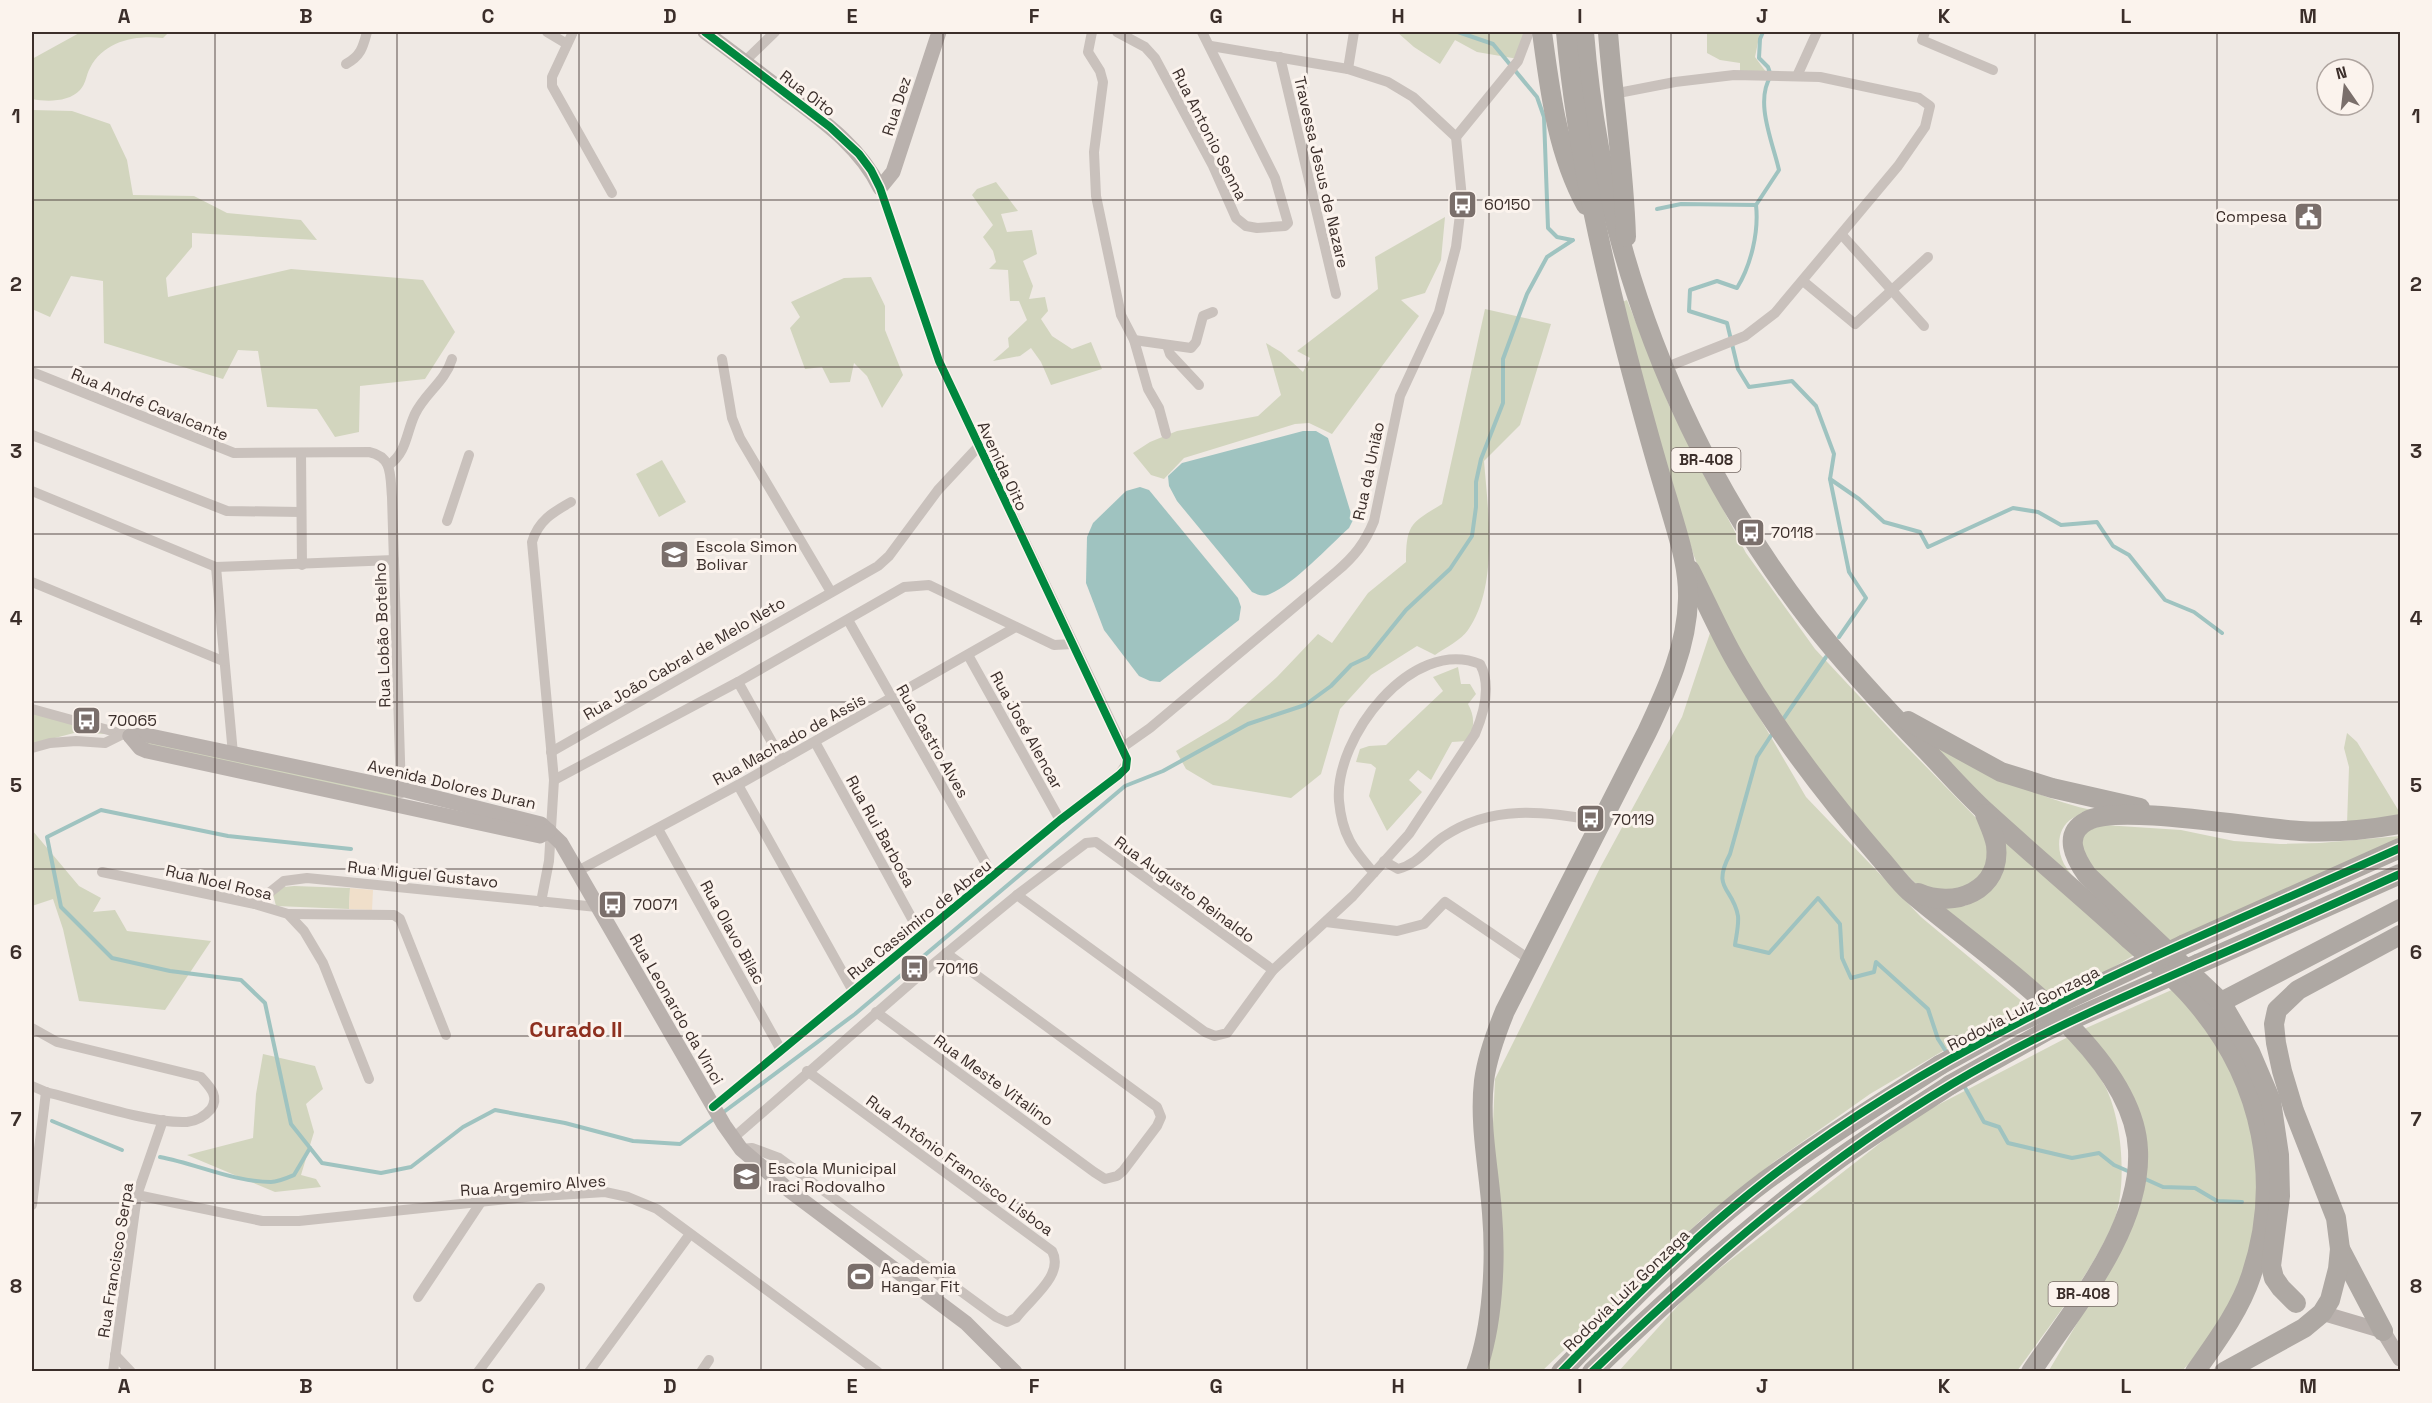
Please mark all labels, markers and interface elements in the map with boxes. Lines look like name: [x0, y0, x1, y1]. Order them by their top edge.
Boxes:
text: A: [118, 3, 131, 29]
text: B: [299, 3, 313, 29]
text: C: [482, 3, 495, 29]
text: D: [663, 3, 677, 29]
text: E: [846, 3, 858, 29]
text: F: [1029, 3, 1040, 29]
text: G: [1209, 3, 1223, 29]
text: H: [1391, 3, 1405, 29]
text: I: [1577, 3, 1583, 29]
text: J: [1756, 3, 1768, 29]
text: K: [1938, 3, 1951, 29]
text: L: [2121, 3, 2132, 29]
text: M: [2299, 3, 2317, 29]
north arrow: [2315, 57, 2375, 117]
text: N: [2334, 61, 2349, 84]
street label: Rua Antonio Senna: [1167, 65, 1252, 204]
street label: Rua Oito: [776, 66, 840, 121]
street label: Rua Dez: [877, 74, 916, 139]
street label: Travessa Jesus de Nazare: [1289, 74, 1354, 270]
text: 1: [11, 103, 21, 129]
text: 1: [2411, 103, 2421, 129]
bus stop icon: 60150: [1447, 188, 1479, 220]
place label: 60150: [1484, 194, 1531, 215]
public building icon: Compesa: [2292, 200, 2324, 232]
place label: Compesa: [2216, 206, 2287, 227]
text: 2: [10, 271, 22, 297]
text: 2: [2410, 271, 2422, 297]
street label: Rua André Cavalcante: [68, 363, 232, 446]
street label: Avenida Oito: [973, 418, 1032, 514]
street label: Rua da União: [1348, 420, 1389, 522]
text: 3: [10, 438, 22, 464]
text: 3: [2410, 438, 2422, 464]
road number: BR-408: [1672, 448, 1740, 472]
bus stop icon: 70118: [1734, 516, 1766, 548]
place label: 70118: [1771, 522, 1814, 543]
place label: Escola Simon Bolivar: [696, 536, 797, 575]
school or university icon: Escola Simon Bolivar: [659, 539, 691, 571]
street label: Rua Lobão Botelho: [369, 562, 396, 708]
street label: Rua João Cabral de Melo Neto: [580, 592, 789, 725]
text: 4: [10, 605, 23, 631]
text: 4: [2410, 605, 2423, 631]
street label: Rua José Alencar: [985, 667, 1068, 793]
street label: Rua Castro Alves: [891, 681, 974, 802]
street label: Rua Machado de Assis: [709, 689, 869, 790]
bus stop icon: 70065: [71, 704, 103, 736]
place label: 70065: [108, 710, 157, 731]
street label: Avenida Dolores Duran: [366, 755, 538, 814]
text: 5: [10, 772, 22, 798]
street label: Rua Rui Barbosa: [841, 772, 920, 891]
text: 5: [2410, 772, 2422, 798]
bus stop icon: 70119: [1575, 803, 1607, 835]
place label: 70119: [1612, 809, 1654, 830]
street label: Rua Augusto Reinaldo: [1110, 831, 1259, 948]
street label: Rua Cassimiro de Abreu: [843, 855, 996, 984]
street label: Rua Miguel Gustavo: [347, 856, 499, 893]
street label: Rua Noel Rosa: [164, 860, 274, 905]
street label: Rua Olavo Bilac: [695, 876, 770, 988]
bus stop icon: 70071: [596, 888, 628, 920]
place label: 70071: [633, 894, 678, 915]
street label: Rua Leonardo da Vinci: [625, 930, 728, 1088]
text: 6: [10, 939, 22, 965]
text: 6: [2410, 939, 2422, 965]
bus stop icon: 70116: [899, 952, 931, 984]
place label: 70116: [936, 958, 978, 979]
street label: Rodovia Luiz Gonzaga: [1944, 961, 2103, 1056]
district label: Curado II: [529, 1015, 623, 1043]
street label: Rua Meste Vitalino: [930, 1030, 1058, 1131]
street label: Rua Antônio Francisco Lisboa: [862, 1090, 1058, 1241]
text: 7: [10, 1106, 22, 1132]
text: 7: [2410, 1106, 2422, 1132]
place label: Escola Municipal Iraci Rodovalho: [768, 1158, 896, 1197]
school or university icon: Escola Municipal Iraci Rodovalho: [731, 1161, 763, 1193]
street label: Rua Argemiro Alves: [459, 1170, 607, 1201]
street label: Rua Francisco Serpa: [93, 1181, 138, 1339]
street label: Rodovia Luiz Gonzaga: [1559, 1225, 1694, 1356]
place label: Academia Hangar Fit: [881, 1258, 960, 1297]
sports icon: Academia Hangar Fit: [844, 1261, 876, 1293]
text: 8: [10, 1273, 22, 1299]
text: 8: [2410, 1273, 2422, 1299]
road number: BR-408: [2048, 1282, 2118, 1306]
text: A: [118, 1373, 131, 1399]
text: B: [299, 1373, 313, 1399]
text: C: [482, 1373, 495, 1399]
text: D: [663, 1373, 677, 1399]
text: E: [846, 1373, 858, 1399]
text: F: [1029, 1373, 1040, 1399]
text: G: [1209, 1373, 1223, 1399]
text: H: [1391, 1373, 1405, 1399]
text: I: [1577, 1373, 1583, 1399]
text: J: [1756, 1373, 1768, 1399]
text: K: [1938, 1373, 1951, 1399]
text: L: [2121, 1373, 2132, 1399]
text: M: [2299, 1373, 2317, 1399]

